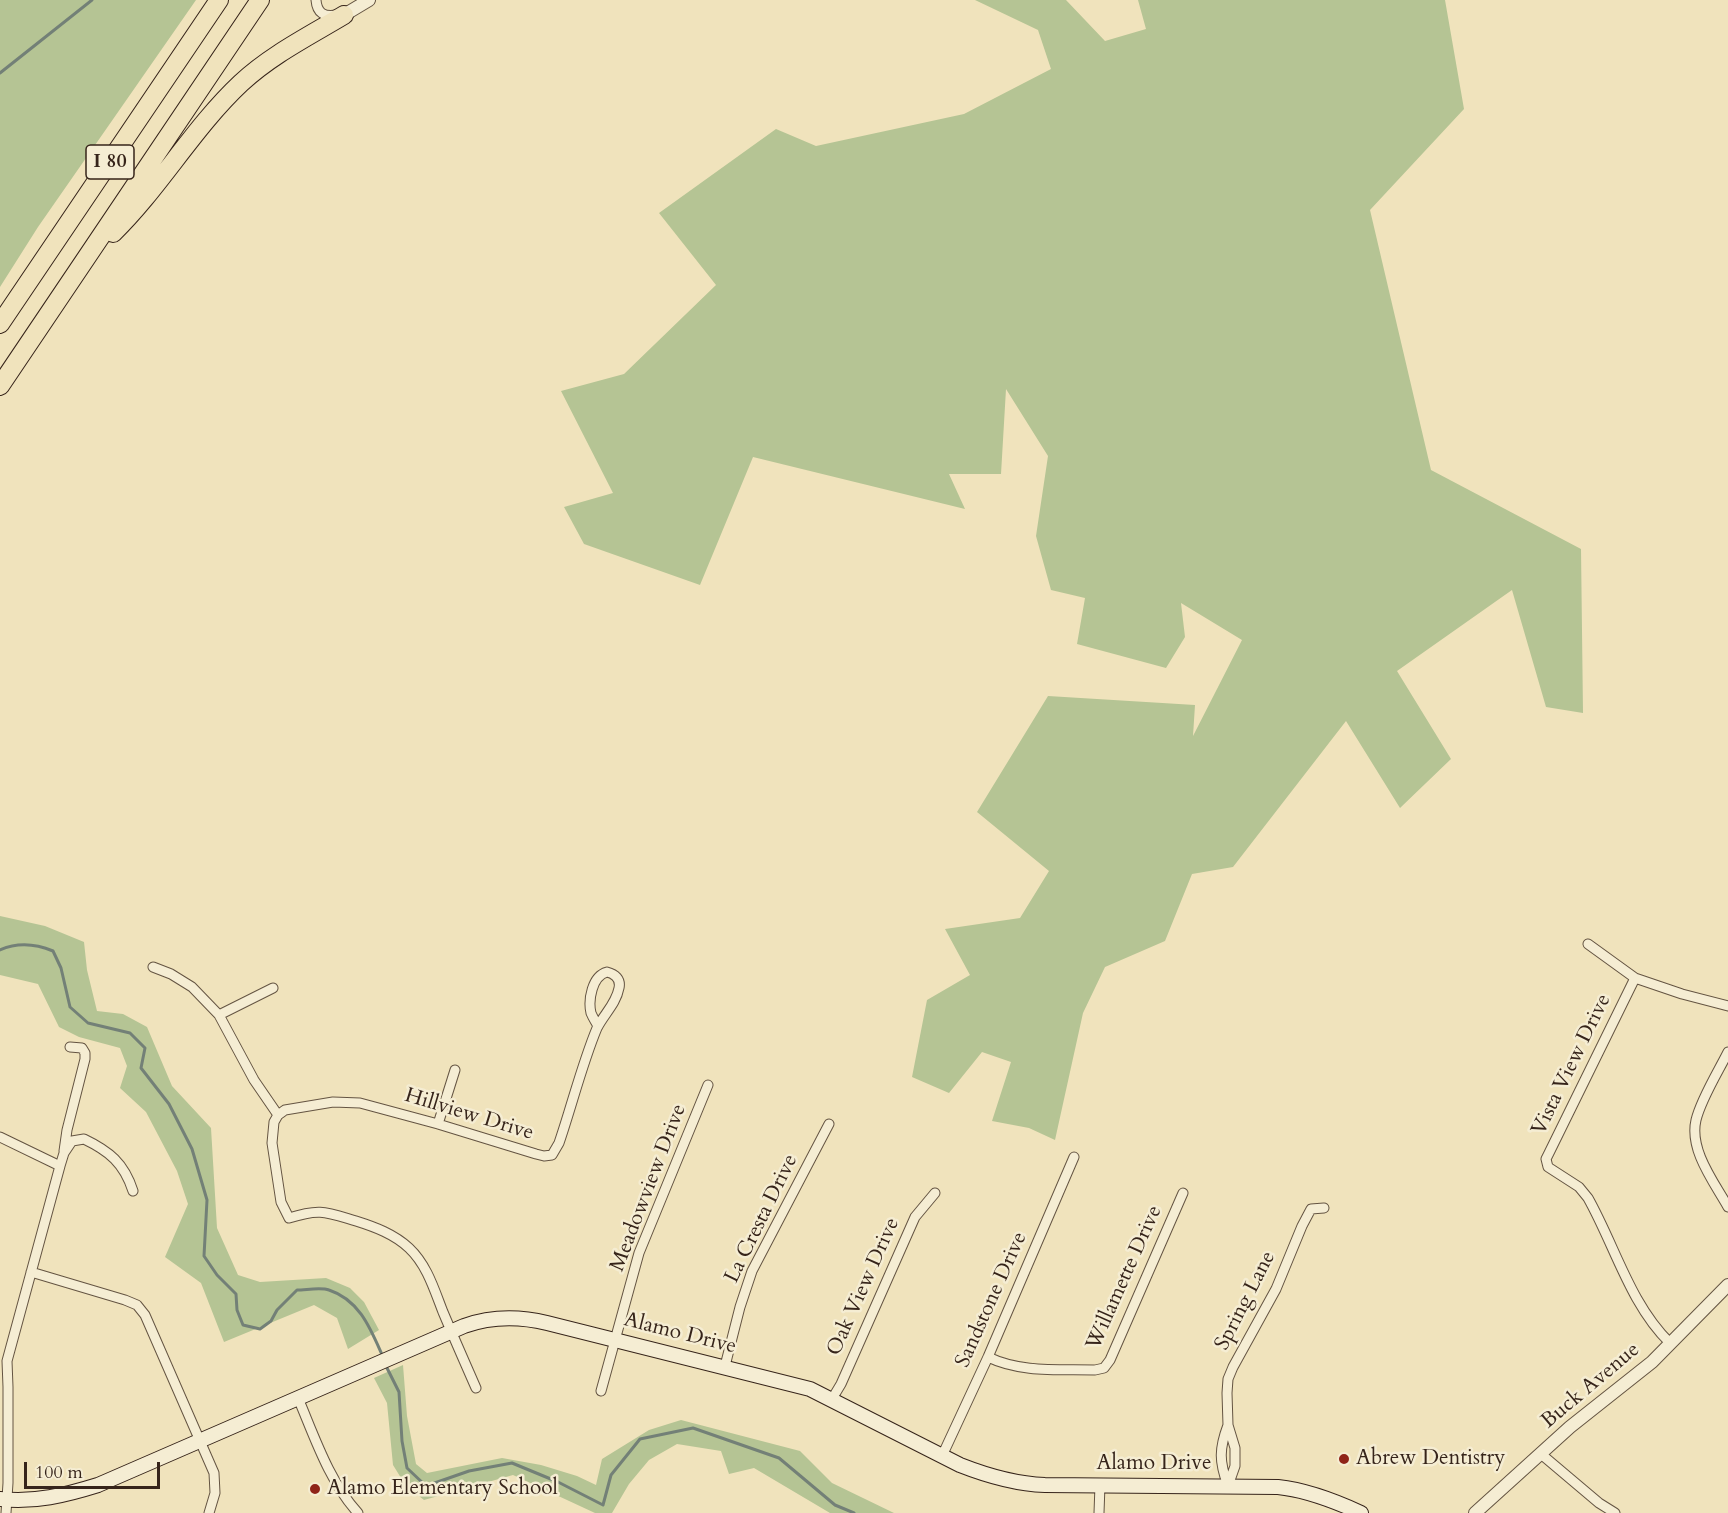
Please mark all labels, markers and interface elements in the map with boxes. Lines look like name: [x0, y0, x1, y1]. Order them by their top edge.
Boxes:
road number: I 80: [86, 145, 134, 179]
street label: Vista View Drive: [1527, 990, 1617, 1140]
street label: Hillview Drive: [401, 1083, 537, 1147]
street label: Meadowview Drive: [606, 1101, 692, 1275]
street label: La Cresta Drive: [720, 1151, 804, 1287]
street label: Willamette Drive: [1082, 1202, 1168, 1354]
street label: Oak View Drive: [822, 1214, 906, 1360]
street label: Sandstone Drive: [951, 1228, 1033, 1372]
street label: Spring Lane: [1210, 1247, 1282, 1355]
street label: Alamo Drive: [621, 1308, 739, 1360]
street label: Buck Avenue: [1537, 1338, 1645, 1434]
place label: Abrew Dentistry: [1356, 1446, 1505, 1472]
scale bar: [27, 1450, 164, 1488]
street label: Alamo Drive: [1097, 1451, 1211, 1477]
marker: Abrew Dentistry: [1337, 1452, 1351, 1466]
text: 100 m: [35, 1460, 83, 1485]
place label: Alamo Elementary School: [327, 1476, 558, 1502]
marker: Alamo Elementary School: [308, 1482, 322, 1496]

